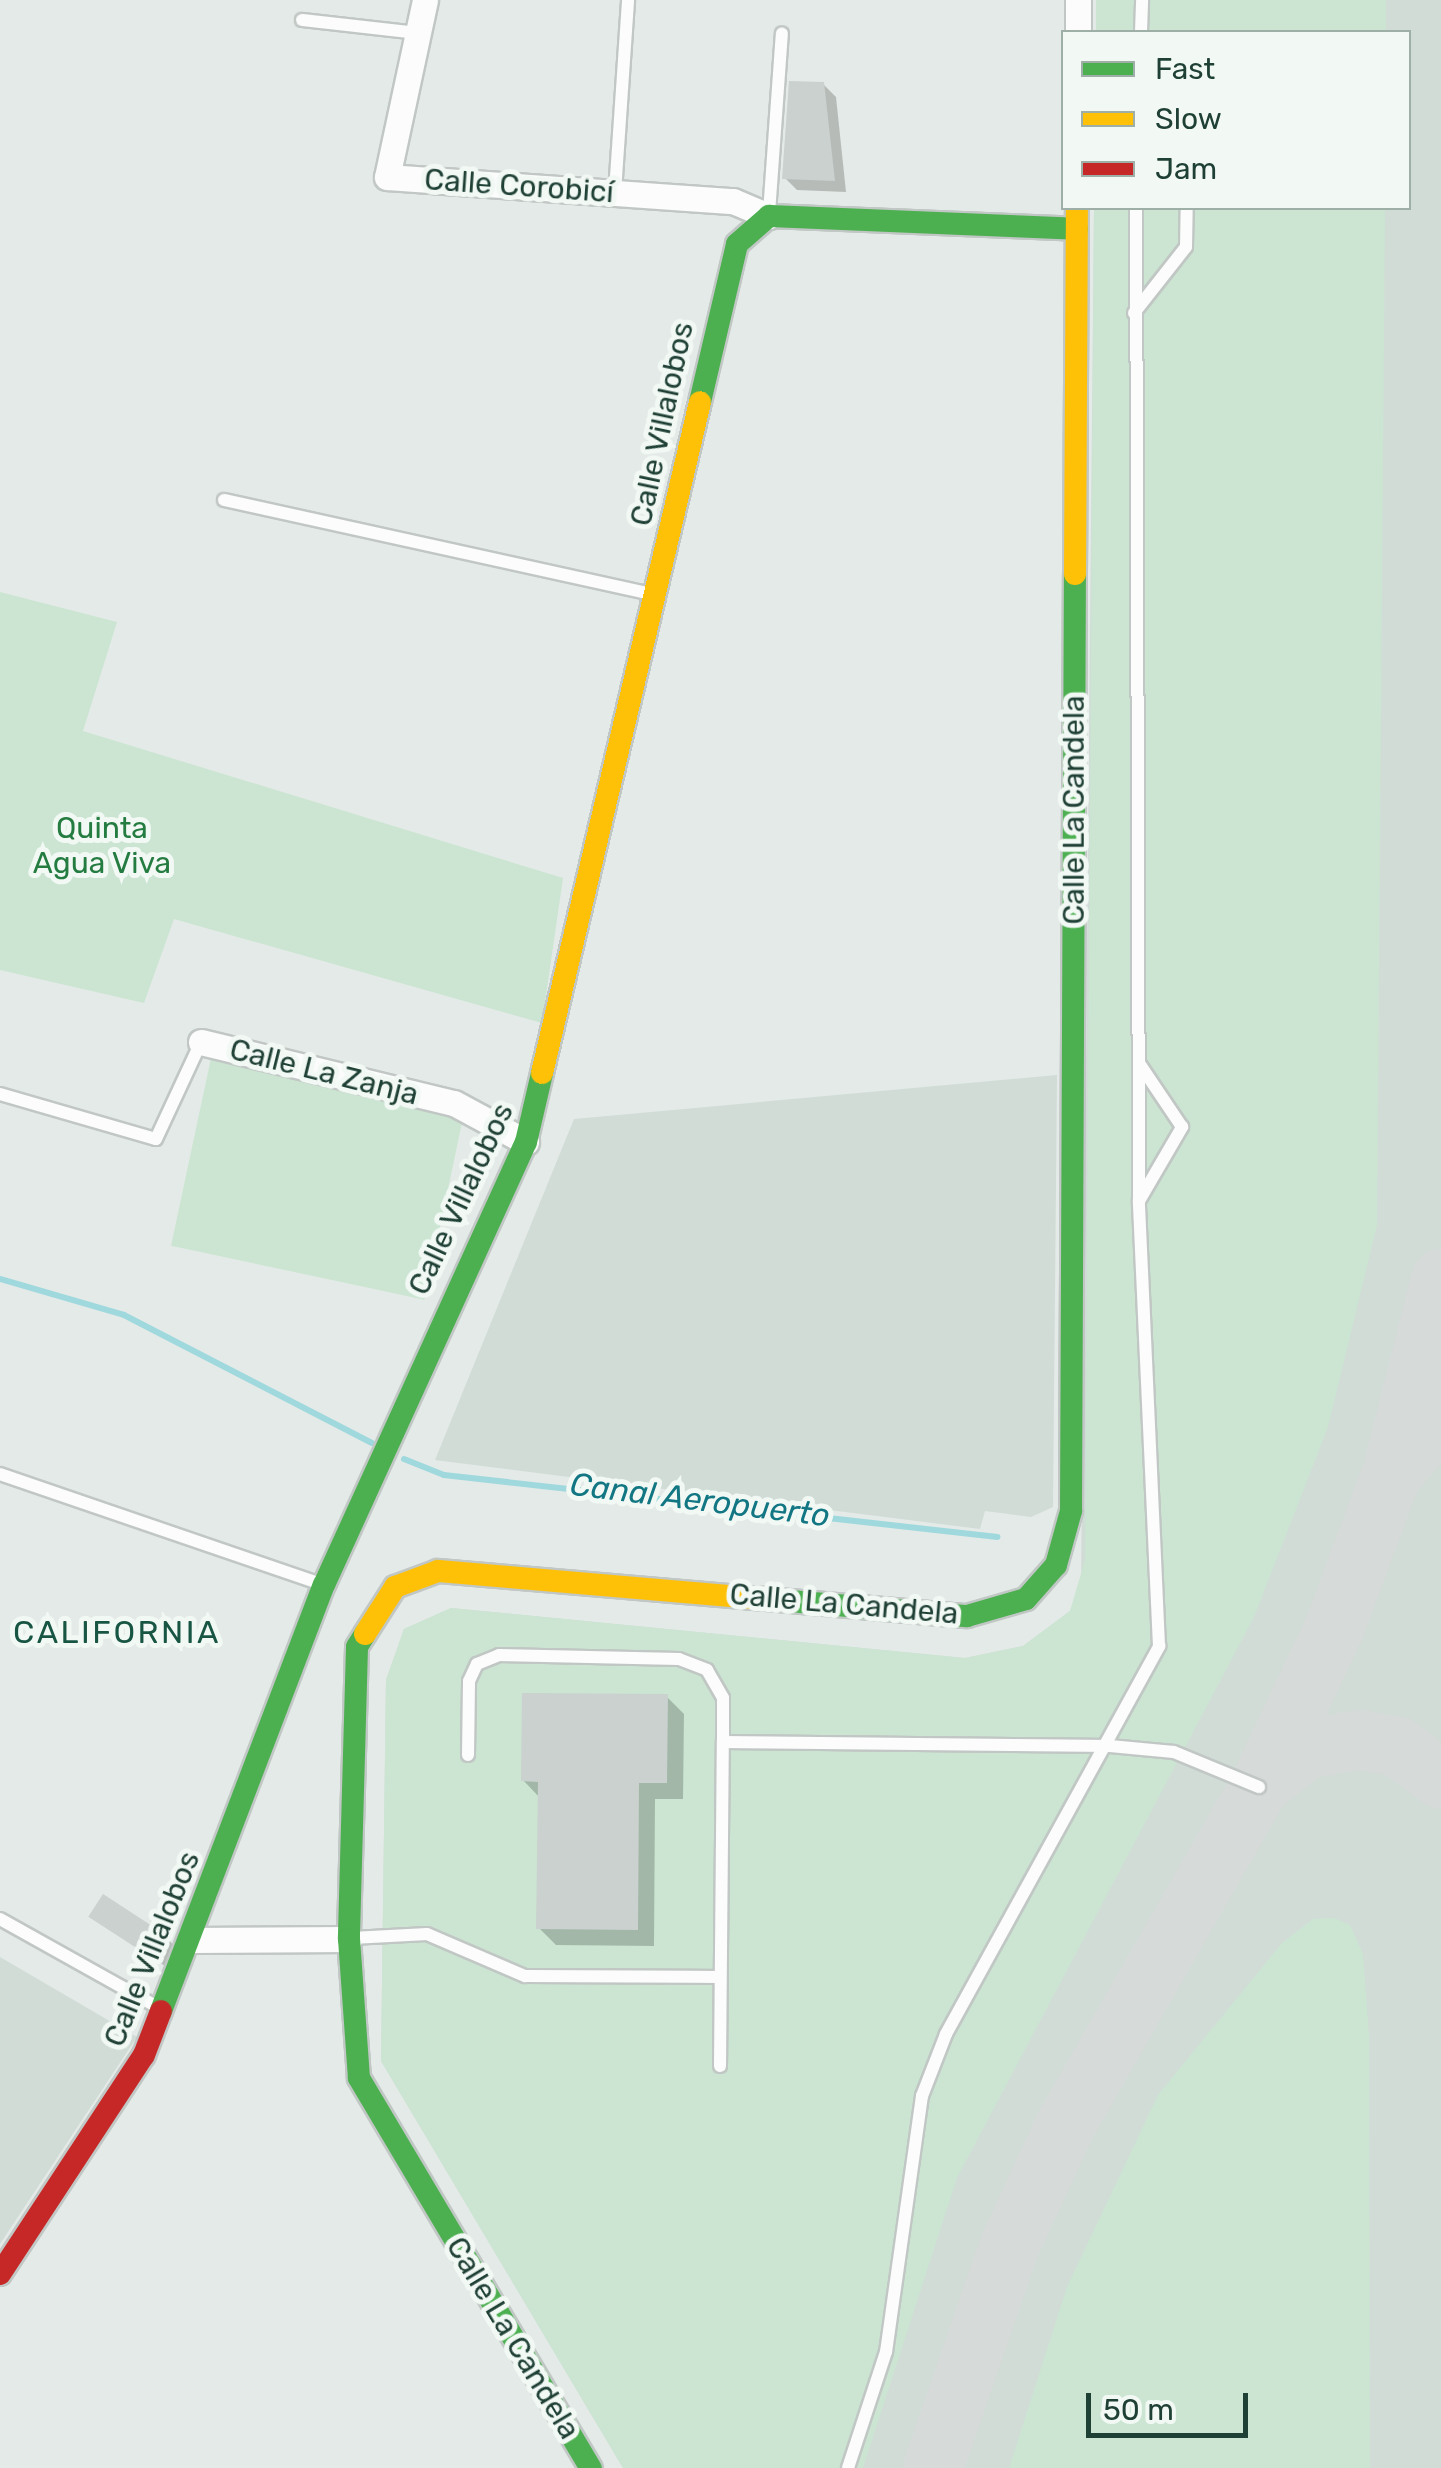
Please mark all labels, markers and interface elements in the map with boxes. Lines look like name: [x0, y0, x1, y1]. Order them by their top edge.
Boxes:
legend: [1061, 30, 1411, 210]
text: Fast: [1155, 51, 1215, 87]
text: Slow: [1155, 101, 1222, 137]
text: Jam: [1155, 151, 1217, 187]
street label: Calle Corobicí: [423, 161, 615, 211]
street label: Calle Villalobos: [623, 318, 701, 530]
street label: Calle La Candela: [1056, 695, 1092, 925]
park label: Quinta Agua Viva: [32, 810, 172, 880]
street label: Calle La Zanja: [226, 1031, 422, 1113]
street label: Calle Villalobos: [401, 1097, 521, 1301]
water label: Canal Aeropuerto: [567, 1465, 833, 1535]
street label: Calle La Candela: [728, 1576, 960, 1632]
district label: CALIFORNIA: [13, 1613, 221, 1651]
street label: Calle Villalobos: [96, 1846, 208, 2052]
street label: Calle La Candela: [439, 2230, 587, 2446]
scale bar: [1091, 2373, 1254, 2435]
text: 50 m: [1103, 2392, 1174, 2428]

